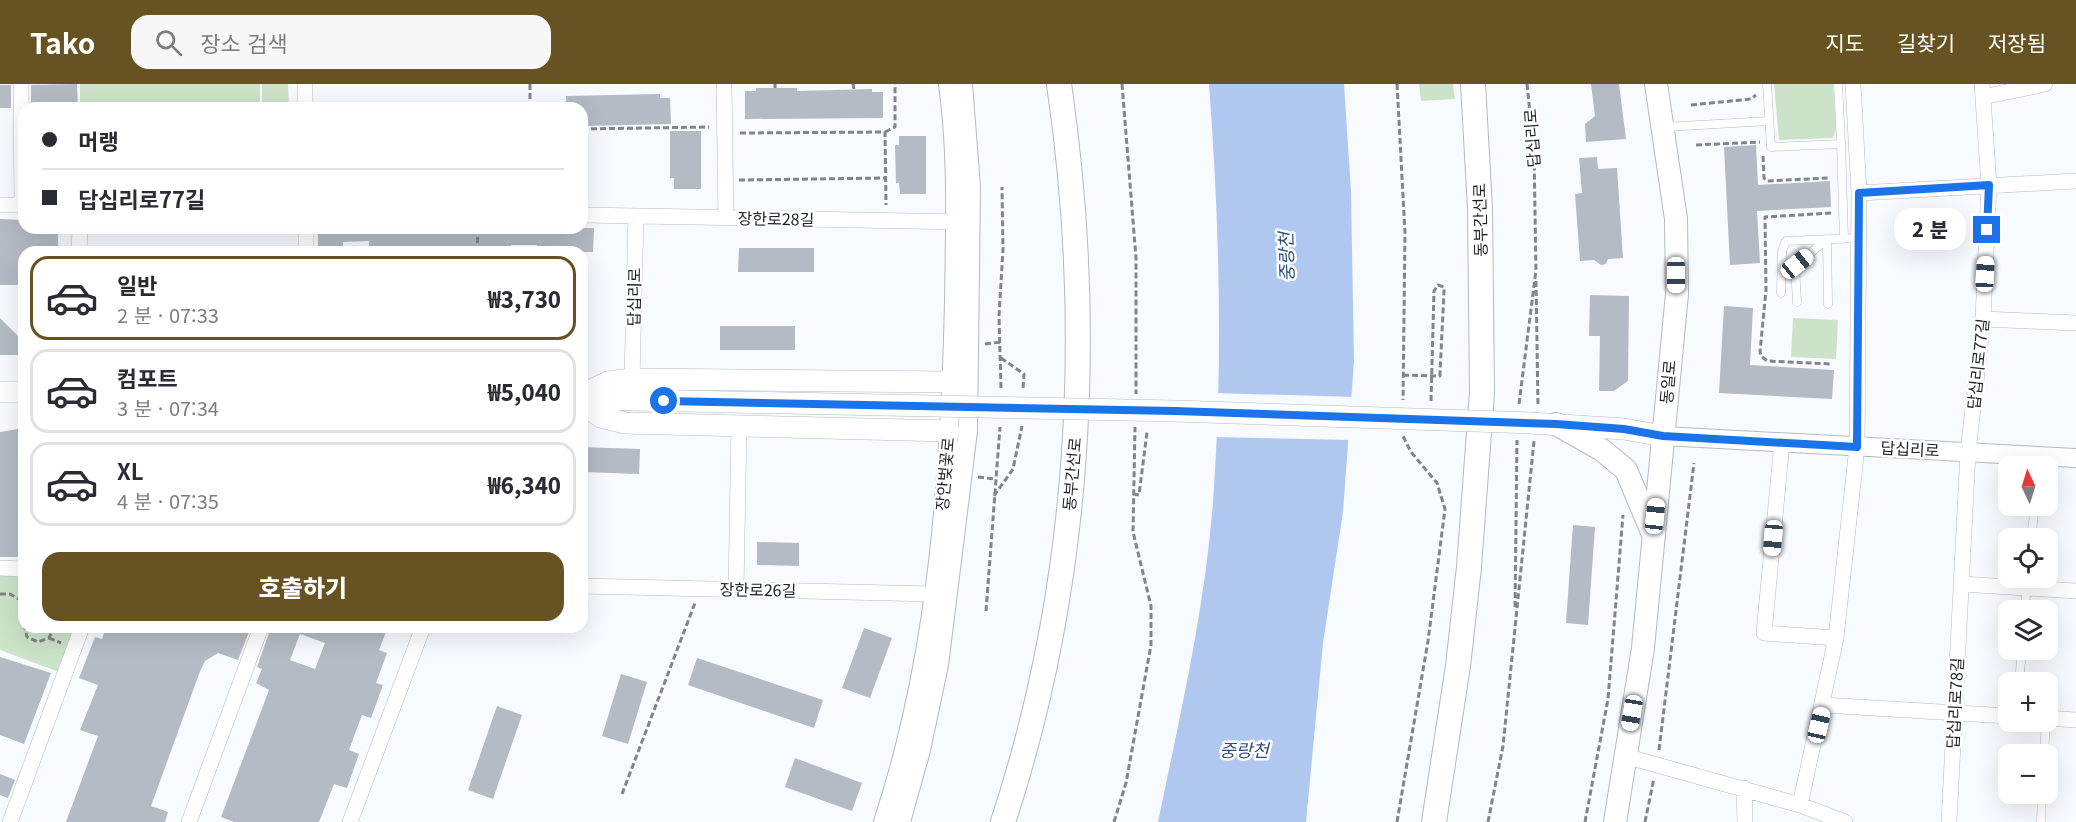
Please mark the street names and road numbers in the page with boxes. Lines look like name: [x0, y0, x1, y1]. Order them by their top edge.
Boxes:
street label: 답십리로: [1517, 108, 1545, 168]
street label: 동부간선로: [1466, 183, 1492, 257]
street label: 장한로28길: [737, 205, 815, 231]
street label: 답십리로: [620, 267, 646, 327]
street label: 답십리로77길: [1960, 317, 1994, 411]
street label: 동일로: [1653, 359, 1681, 405]
street label: 답십리로: [1880, 434, 1940, 462]
street label: 장안벚꽃로: [929, 436, 959, 512]
street label: 동부간선로: [1056, 436, 1086, 512]
street label: 장한로26길: [719, 576, 797, 602]
street label: 답십리로78길: [1940, 657, 1968, 749]

